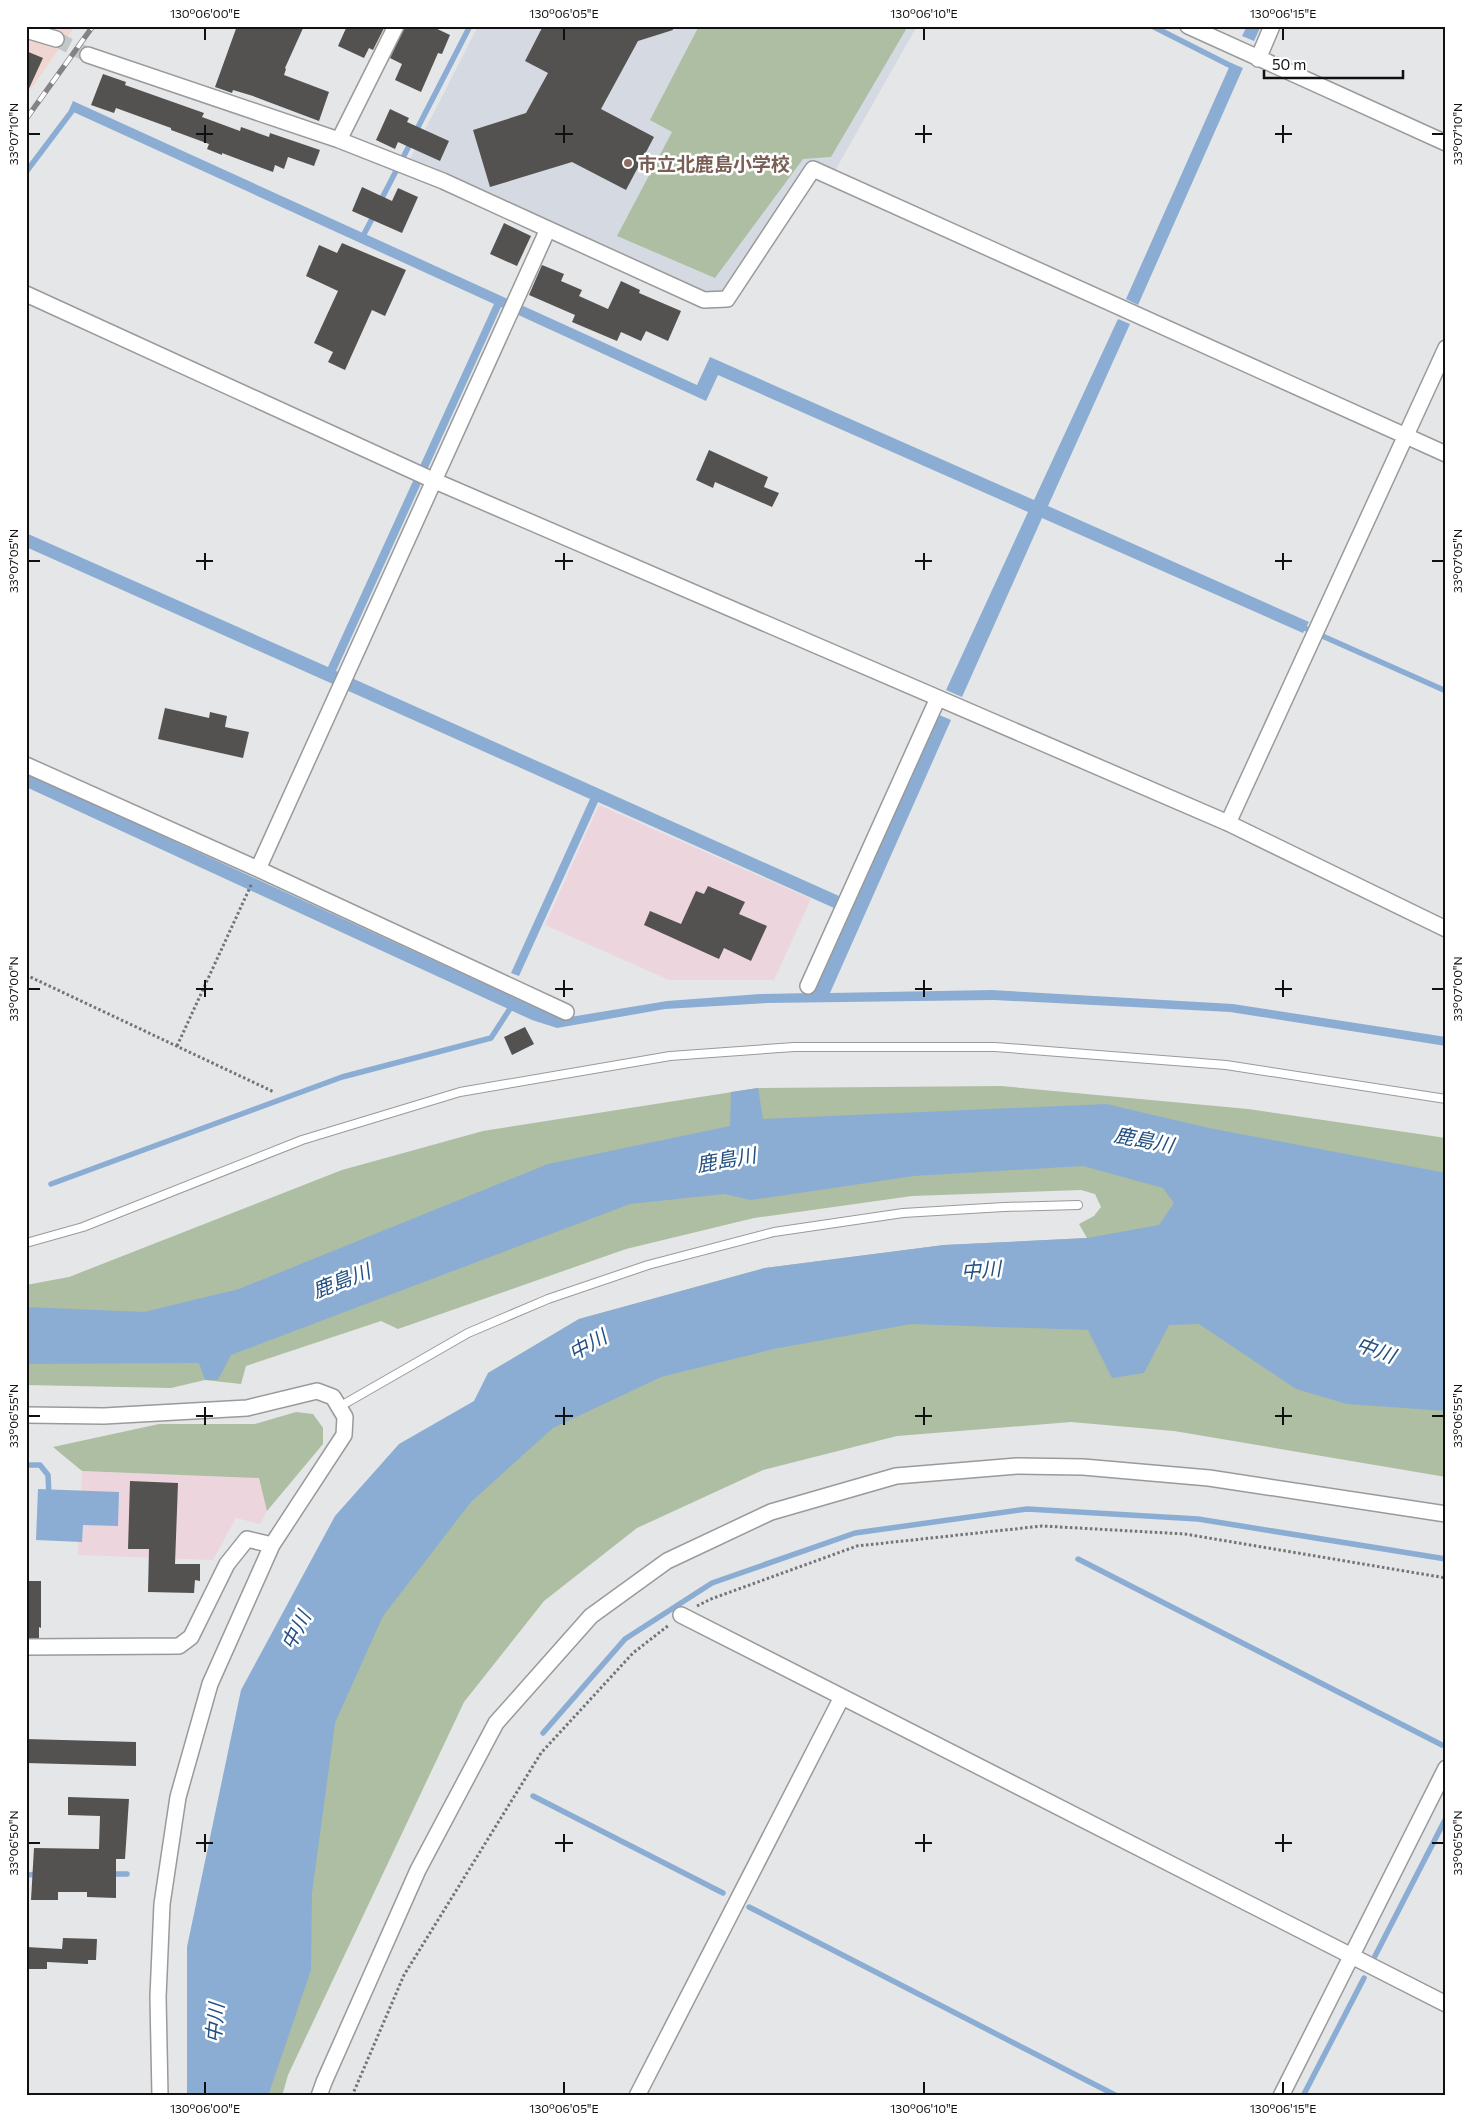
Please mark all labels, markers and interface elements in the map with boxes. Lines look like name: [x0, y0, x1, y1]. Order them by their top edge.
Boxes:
text: 130°06'00"E: [170, 6, 240, 20]
text: 130°06'05"E: [529, 6, 599, 20]
text: 130°06'10"E: [890, 6, 958, 20]
text: 130°06'15"E: [1250, 6, 1316, 20]
scale bar: [1264, 48, 1403, 80]
text: 50 m: [1272, 55, 1306, 73]
text: 33°07'10"N: [6, 103, 20, 165]
text: 33°07'10"N: [1450, 103, 1464, 165]
place label: 市立北鹿島小学校: [638, 152, 790, 175]
marker: 市立北鹿島小学校: [622, 157, 634, 169]
text: 33°07'05"N: [6, 529, 20, 593]
text: 33°07'05"N: [1450, 529, 1464, 593]
text: 33°07'00"N: [6, 957, 20, 1022]
text: 33°07'00"N: [1450, 957, 1464, 1022]
water label: 鹿島川: [1112, 1121, 1178, 1157]
water label: 鹿島川: [694, 1142, 760, 1176]
water label: 中川: [960, 1255, 1004, 1282]
water label: 鹿島川: [309, 1257, 375, 1302]
water label: 中川: [564, 1323, 612, 1364]
water label: 中川: [1353, 1331, 1401, 1368]
text: 33°06'55"N: [6, 1384, 20, 1448]
text: 33°06'55"N: [1450, 1384, 1464, 1448]
water label: 中川: [275, 1605, 316, 1653]
text: 33°06'50"N: [6, 1810, 20, 1876]
text: 33°06'50"N: [1450, 1810, 1464, 1876]
water label: 中川: [200, 2000, 228, 2044]
text: 130°06'00"E: [170, 2101, 240, 2115]
text: 130°06'05"E: [529, 2101, 599, 2115]
text: 130°06'10"E: [890, 2101, 958, 2115]
text: 130°06'15"E: [1250, 2101, 1316, 2115]

